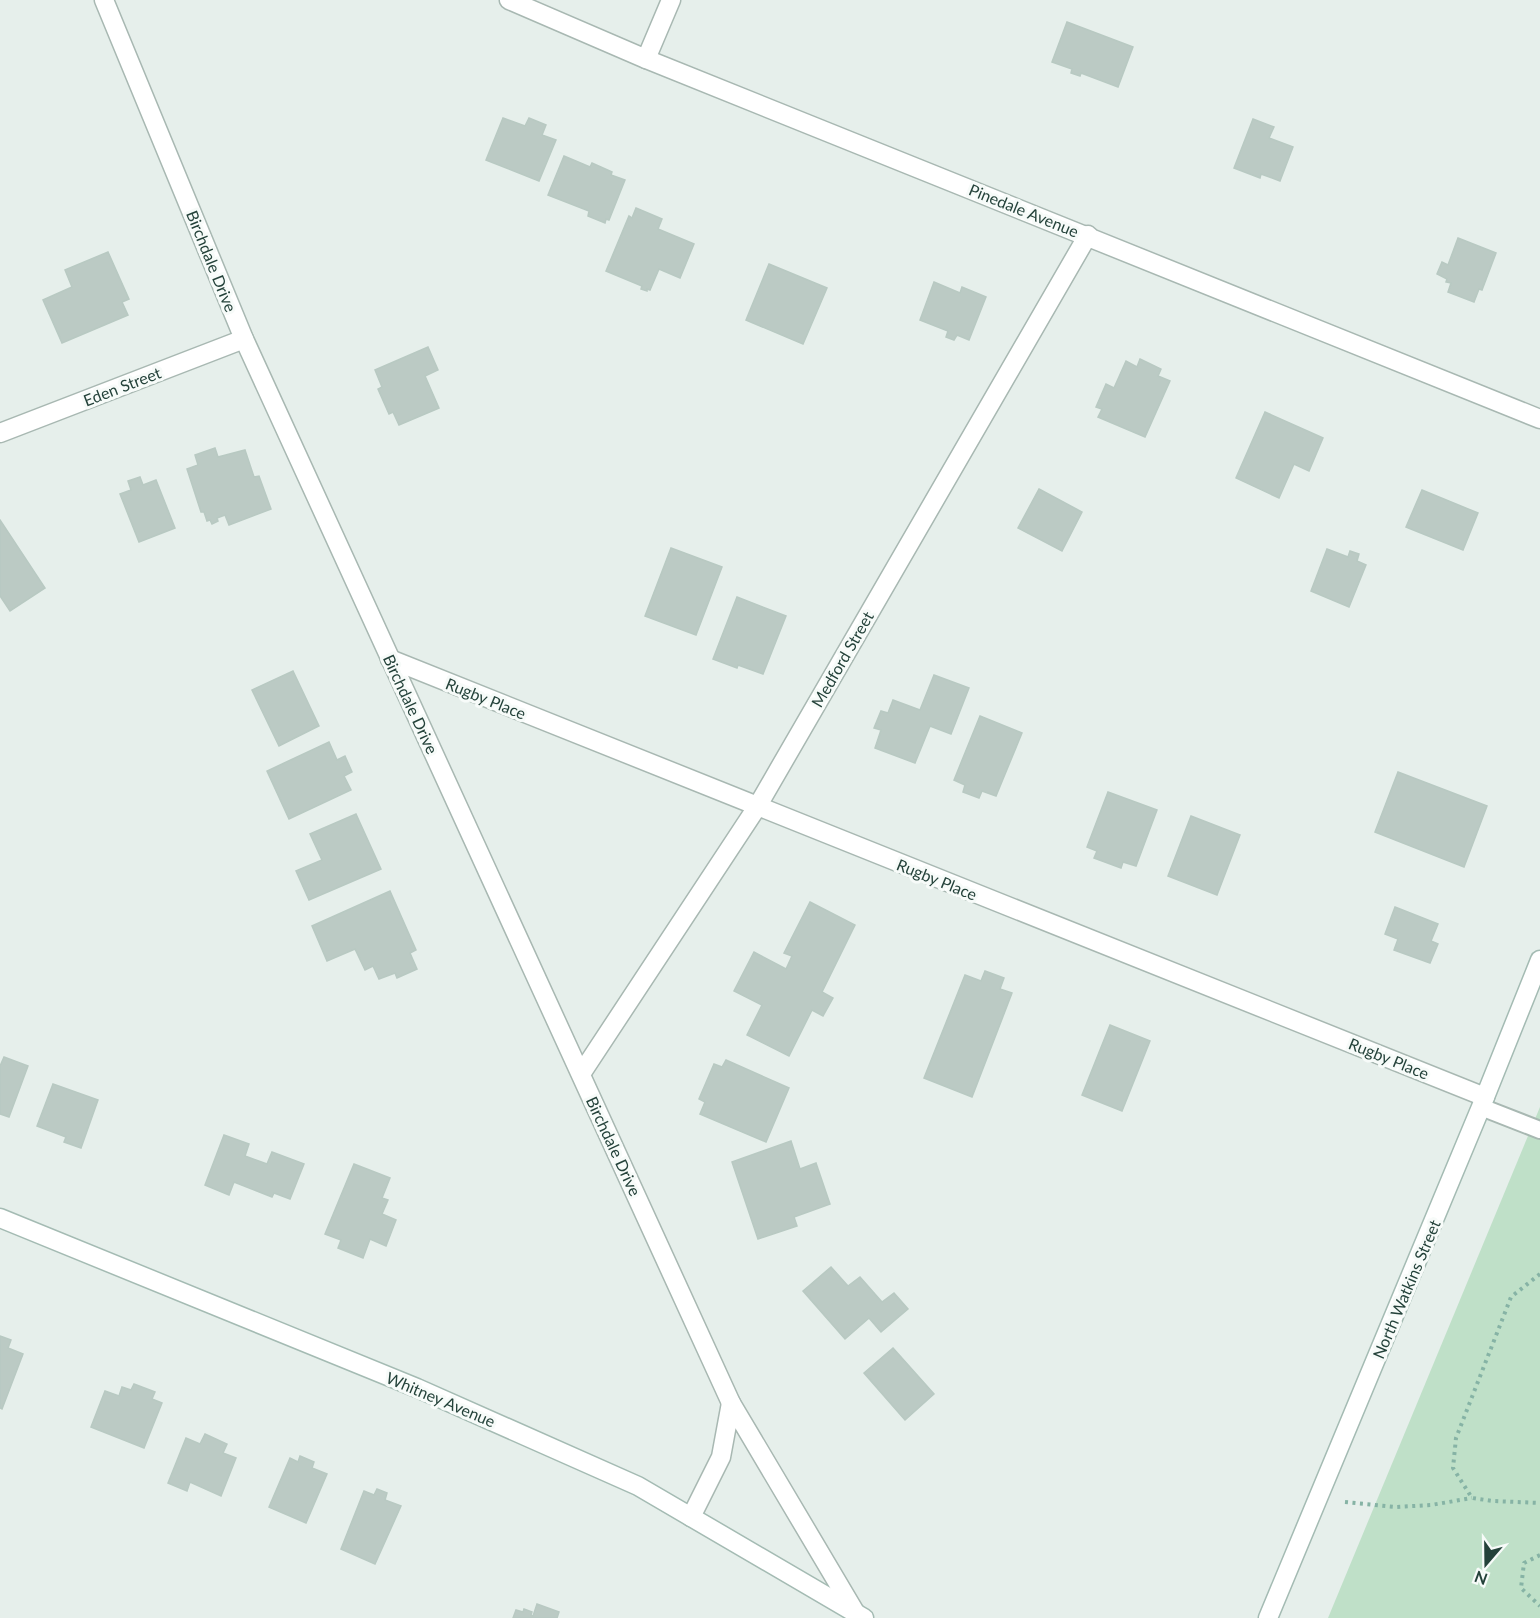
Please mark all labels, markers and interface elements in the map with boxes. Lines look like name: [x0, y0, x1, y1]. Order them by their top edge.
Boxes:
street label: Pinedale Avenue: [966, 179, 1082, 241]
street label: Birchdale Drive: [183, 208, 241, 314]
street label: Eden Street: [81, 362, 164, 409]
street label: Medford Street: [807, 608, 877, 710]
street label: Birchdale Drive: [380, 651, 442, 757]
street label: Rugby Place: [443, 673, 529, 723]
street label: Rugby Place: [894, 854, 980, 904]
street label: Rugby Place: [1346, 1033, 1432, 1083]
street label: Birchdale Drive: [583, 1093, 645, 1199]
street label: North Watkins Street: [1368, 1217, 1444, 1361]
street label: Whitney Avenue: [384, 1367, 498, 1431]
north arrow: [1456, 1534, 1516, 1594]
text: N: [1472, 1568, 1490, 1590]

